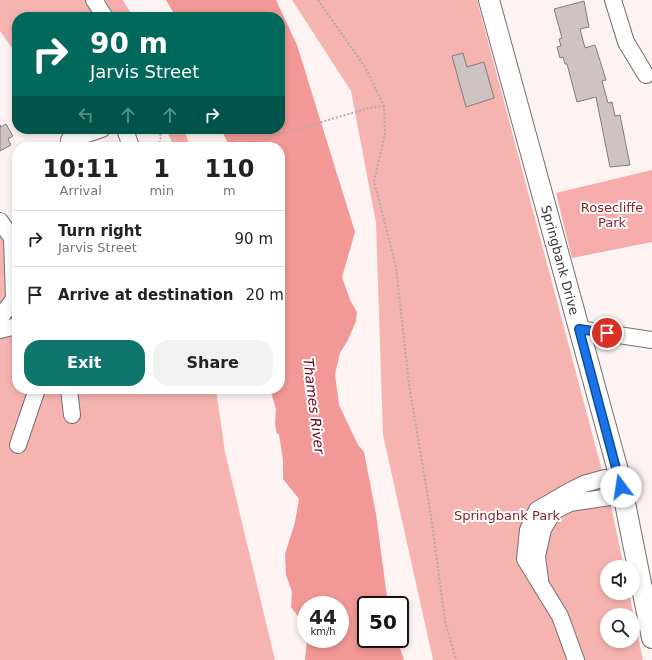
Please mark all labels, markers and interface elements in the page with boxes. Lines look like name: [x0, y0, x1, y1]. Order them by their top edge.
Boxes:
text: 90 m: [90, 27, 168, 60]
icon: right: [24, 28, 76, 80]
text: Jarvis Street: [90, 61, 199, 82]
icon: left: [75, 104, 97, 126]
icon: ahead: [117, 104, 139, 126]
icon: ahead: [159, 104, 181, 126]
icon: right: [201, 104, 223, 126]
text: 10:11: [42, 155, 119, 183]
text: 1: [153, 155, 170, 183]
text: 110: [204, 155, 254, 183]
text: Arrival: [60, 183, 102, 198]
text: min: [149, 183, 174, 198]
text: m: [223, 183, 236, 198]
park label: Rosecliffe Park: [581, 200, 643, 230]
street label: Springbank Drive: [538, 204, 582, 316]
text: Turn right: [58, 222, 142, 240]
icon: right: [24, 228, 46, 250]
text: 90 m: [235, 230, 273, 248]
text: Jarvis Street: [58, 240, 137, 255]
icon: arrive: [24, 284, 46, 306]
text: Arrive at destination: [58, 286, 233, 304]
text: 20 m: [245, 286, 284, 304]
pin: [590, 316, 624, 350]
icon: arrive: [596, 322, 618, 344]
button: Exit: [24, 340, 145, 386]
button: Share: [153, 340, 273, 386]
water label: Thames River: [300, 357, 328, 456]
position arrow: [600, 466, 642, 508]
park label: Springbank Park: [454, 508, 561, 523]
map controls: [600, 560, 640, 648]
button: sound: [600, 560, 640, 600]
speed limit sign: 50: [357, 596, 409, 648]
text: 44: [309, 605, 337, 629]
button: search: [600, 608, 640, 648]
text: km/h: [310, 626, 336, 637]

